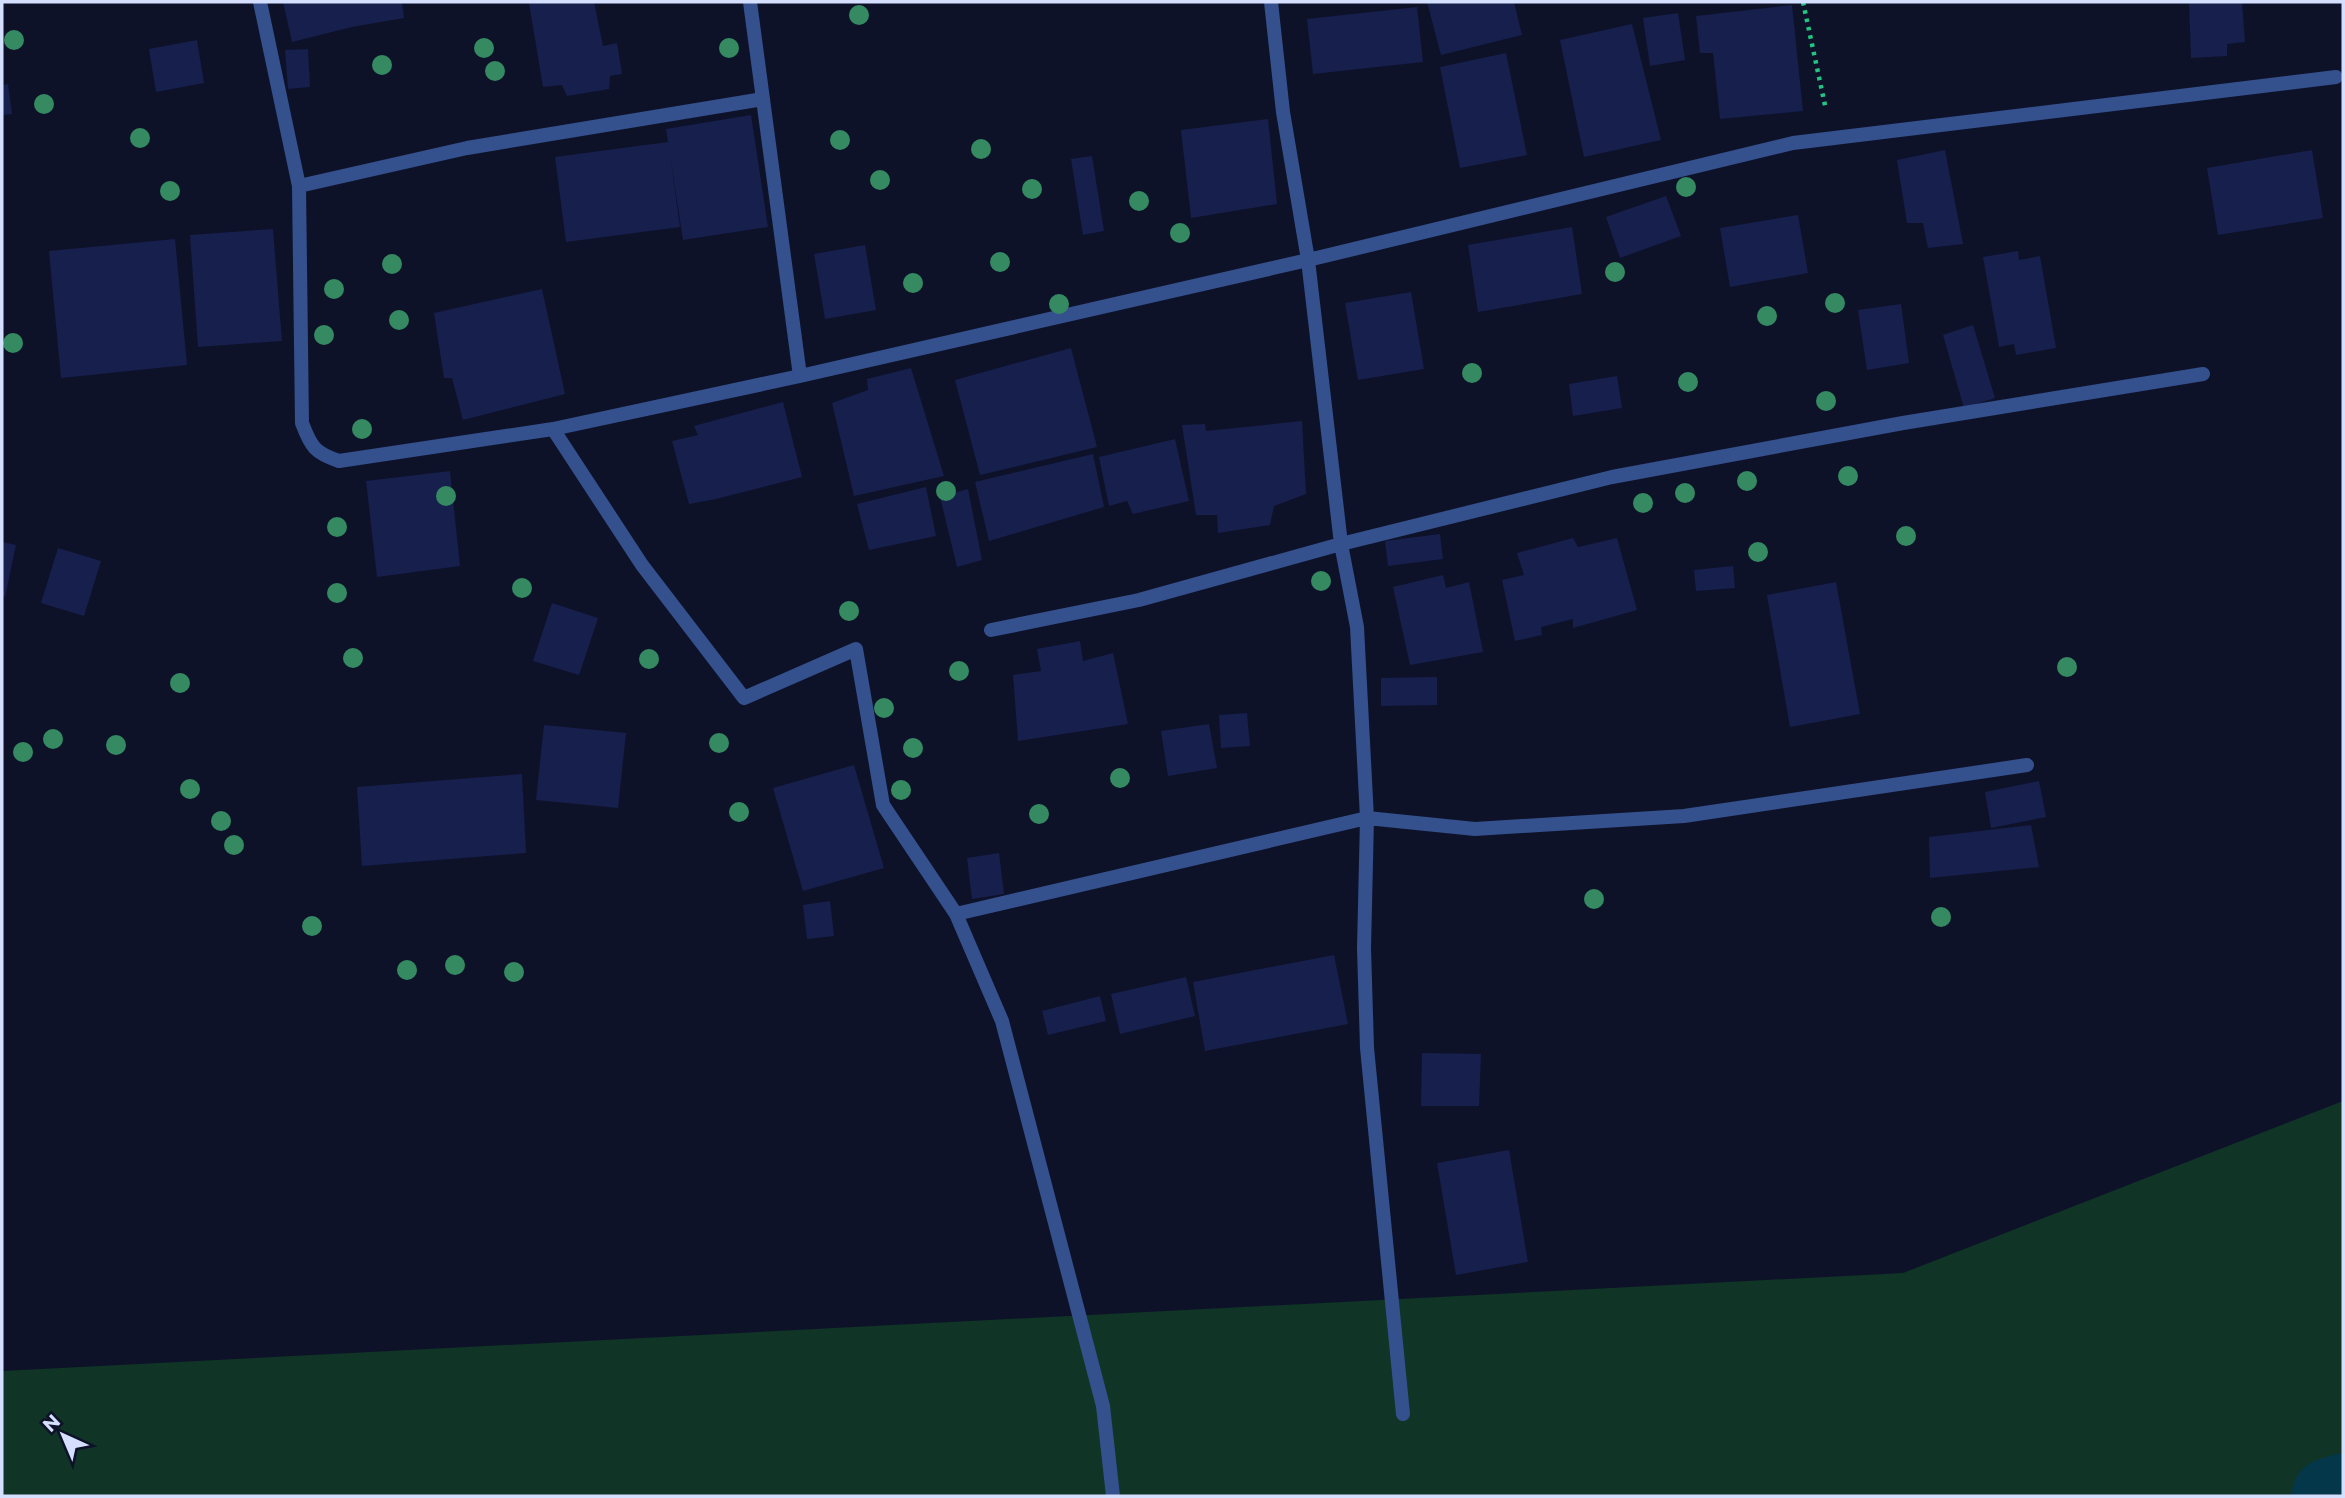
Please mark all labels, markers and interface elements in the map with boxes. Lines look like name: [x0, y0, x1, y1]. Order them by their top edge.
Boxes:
north arrow: [28, 1400, 98, 1470]
text: N: [38, 1410, 65, 1437]

